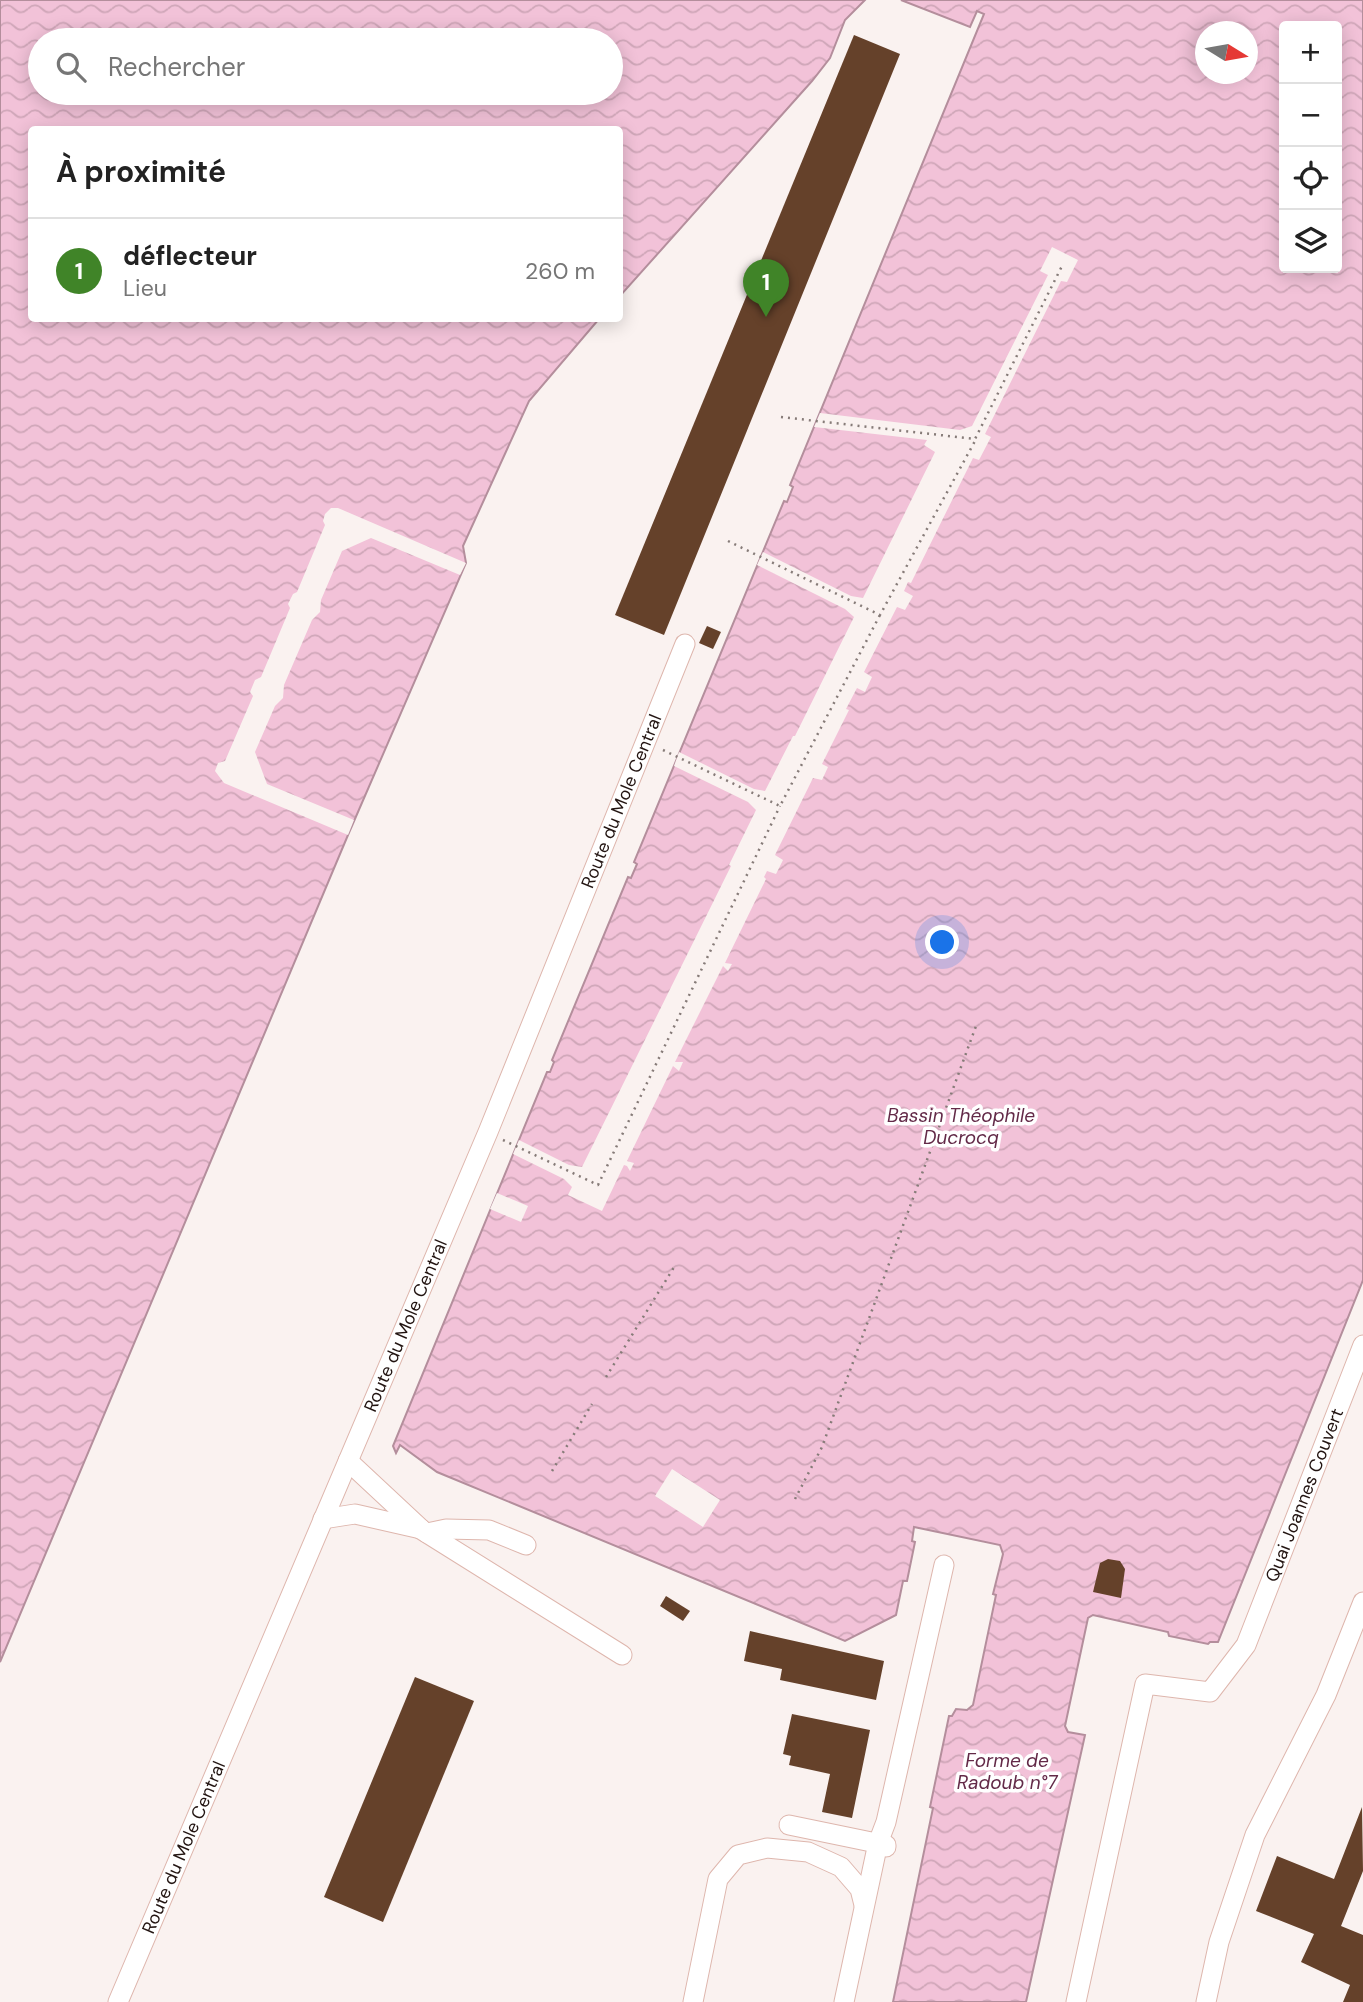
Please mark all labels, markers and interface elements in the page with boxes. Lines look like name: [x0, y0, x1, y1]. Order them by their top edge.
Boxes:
north arrow: [1195, 21, 1258, 84]
map controls: [1279, 21, 1342, 273]
button: +: [1279, 21, 1342, 84]
search box: [28, 28, 623, 105]
icon: search: [52, 48, 90, 86]
text: Rechercher: [108, 50, 245, 84]
button: −: [1279, 84, 1342, 147]
button: locate: [1279, 147, 1342, 210]
text: À proximité: [56, 152, 226, 191]
button: layers: [1279, 210, 1342, 273]
text: déflecteur: [123, 239, 257, 273]
text: 1: [75, 256, 83, 286]
text: 260 m: [525, 256, 595, 286]
pin: 1: [743, 259, 789, 317]
text: Lieu: [123, 273, 167, 303]
street label: Route du Mole Central: [576, 711, 667, 892]
your location: [925, 925, 959, 959]
water label: Bassin Théophile Ducrocq: [887, 1103, 1035, 1150]
street label: Route du Mole Central: [358, 1236, 453, 1416]
street label: Quai Joannes Couvert: [1260, 1405, 1349, 1585]
water label: Forme de Radoub n°7: [957, 1748, 1058, 1795]
street label: Route du Mole Central: [136, 1757, 231, 1937]

